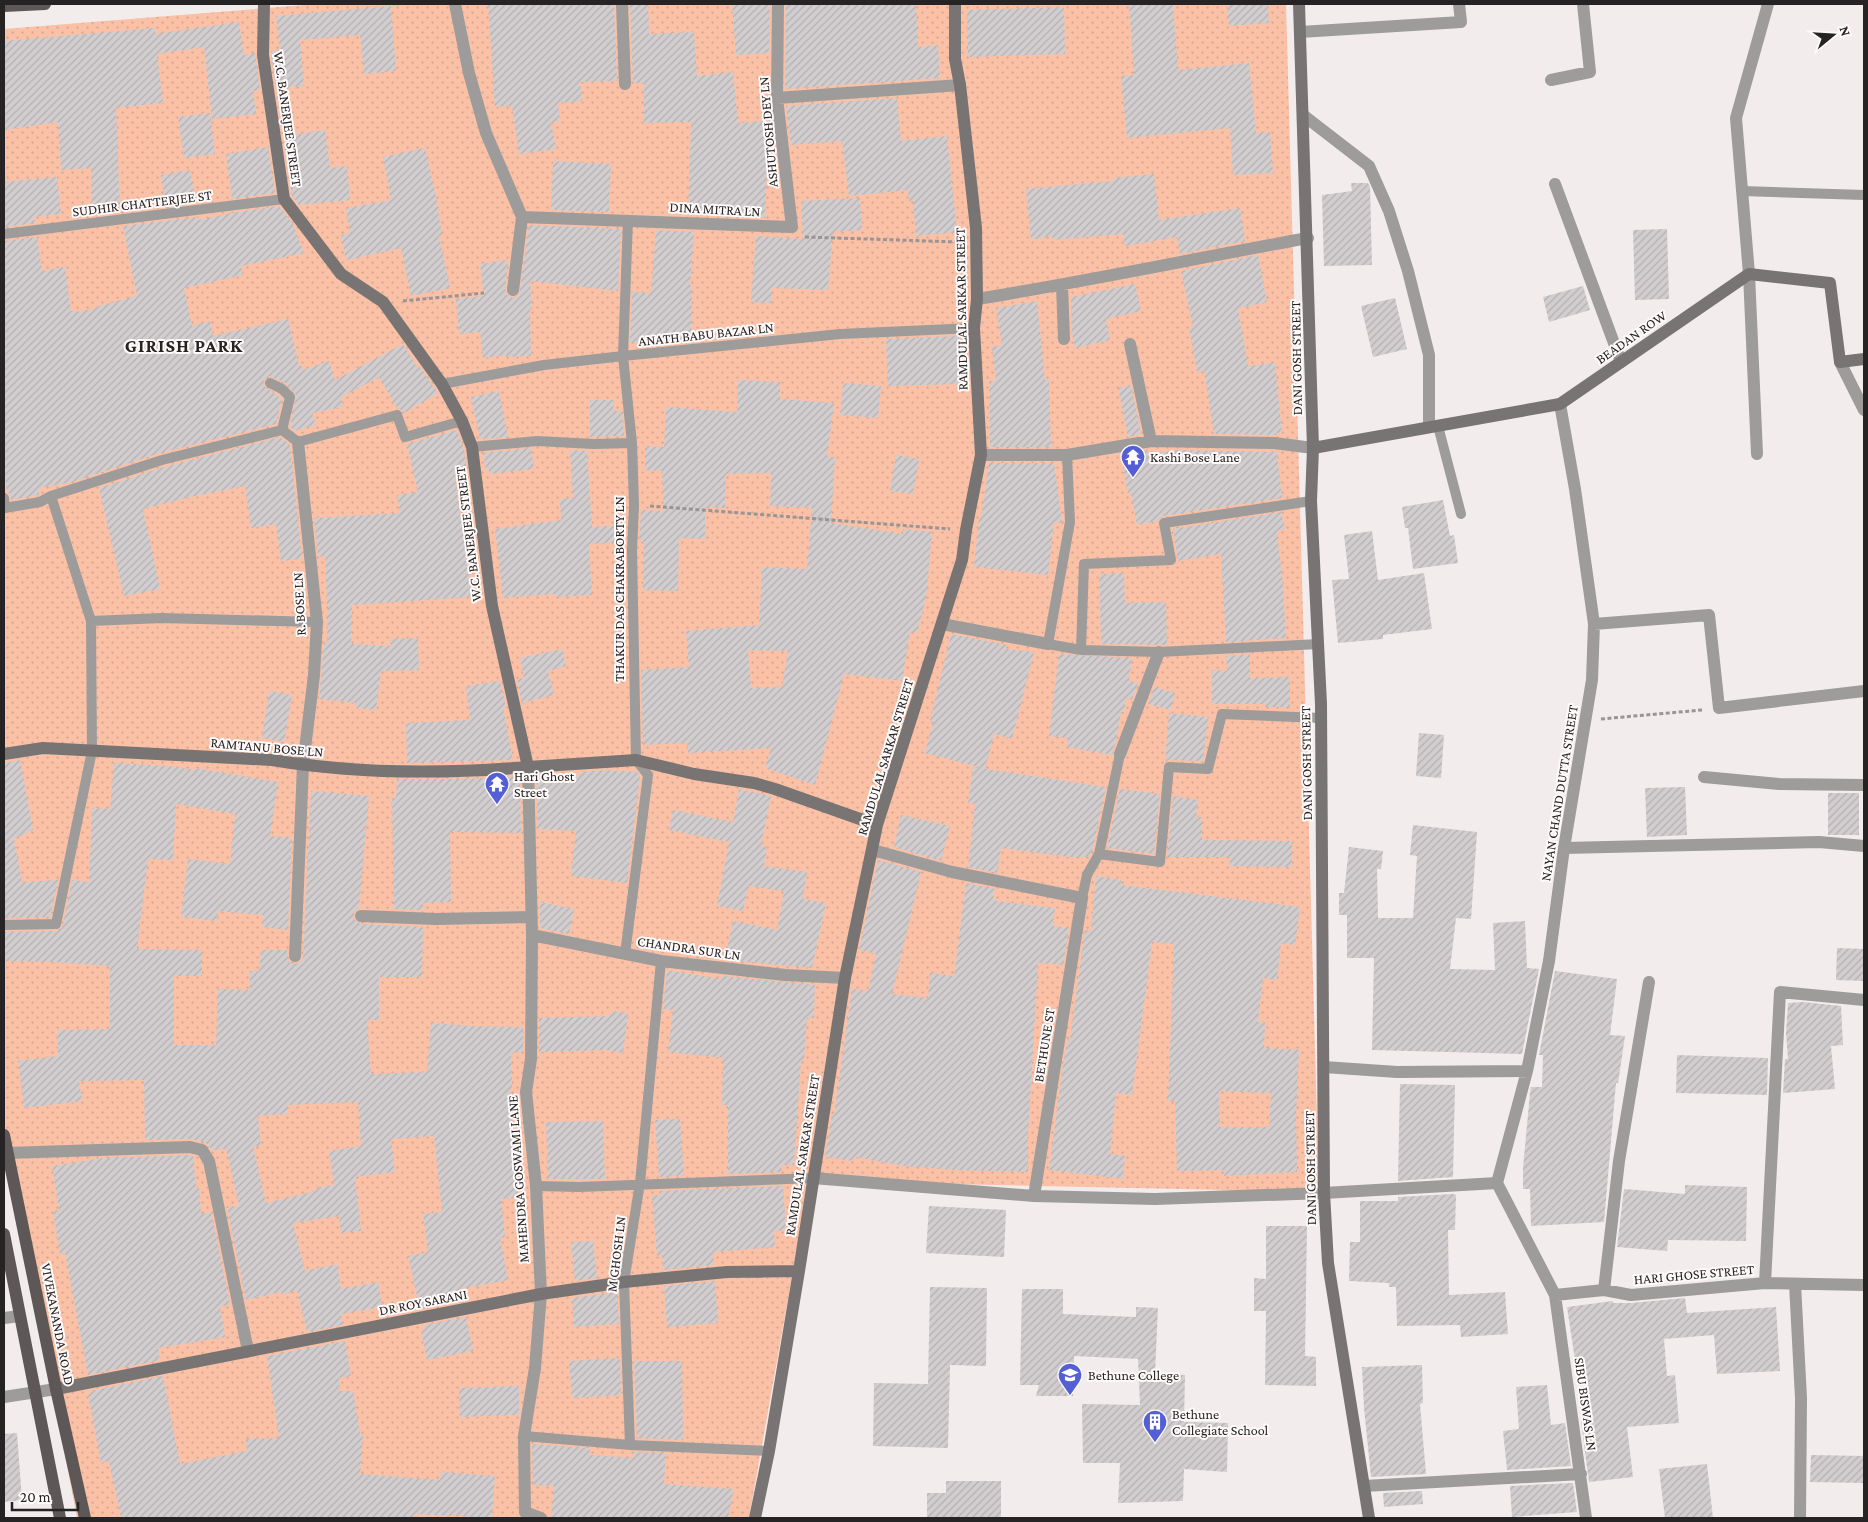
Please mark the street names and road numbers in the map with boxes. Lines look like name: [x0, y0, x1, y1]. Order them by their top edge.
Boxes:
street label: W.C. BANERJEE STREET: [271, 50, 305, 188]
street label: ASHUTOSH DEY LN: [755, 76, 781, 188]
street label: SUDHIR CHATTERJEE ST: [71, 186, 213, 219]
street label: DINA MITRA LN: [669, 199, 761, 219]
street label: RAMDULAL SARKAR STREET: [952, 227, 970, 391]
street label: DANI GOSH STREET: [1287, 300, 1305, 415]
street label: BEADAN ROW: [1593, 307, 1669, 367]
street label: ANATH BABU BAZAR LN: [637, 319, 775, 349]
street label: W.C. BANERJEE STREET: [452, 465, 484, 603]
street label: THAKUR DAS CHAKRABORTY LN: [611, 496, 627, 682]
street label: R. BOSE LN: [289, 572, 309, 636]
street label: RAMDULAL SARKAR STREET: [854, 676, 917, 837]
street label: NAYAN CHAND DUTTA STREET: [1537, 703, 1581, 882]
street label: DANI GOSH STREET: [1297, 705, 1315, 820]
street label: RAMTANU BOSE LN: [210, 734, 324, 760]
street label: CHANDRA SUR LN: [636, 933, 742, 963]
street label: BETHUNE ST: [1030, 1006, 1058, 1083]
street label: RAMDULAL SARKAR STREET: [781, 1073, 823, 1237]
street label: MAHENDRA GOSWAMI LANE: [504, 1094, 532, 1263]
street label: DANI GOSH STREET: [1301, 1110, 1319, 1225]
street label: M GHOSH LN: [603, 1215, 629, 1293]
street label: HARI GHOSE STREET: [1633, 1261, 1755, 1287]
street label: VIVEKANANDA ROAD: [38, 1262, 78, 1386]
street label: DR ROY SARANI: [378, 1286, 468, 1318]
street label: SIBU BISWAS LN: [1572, 1356, 1600, 1452]

